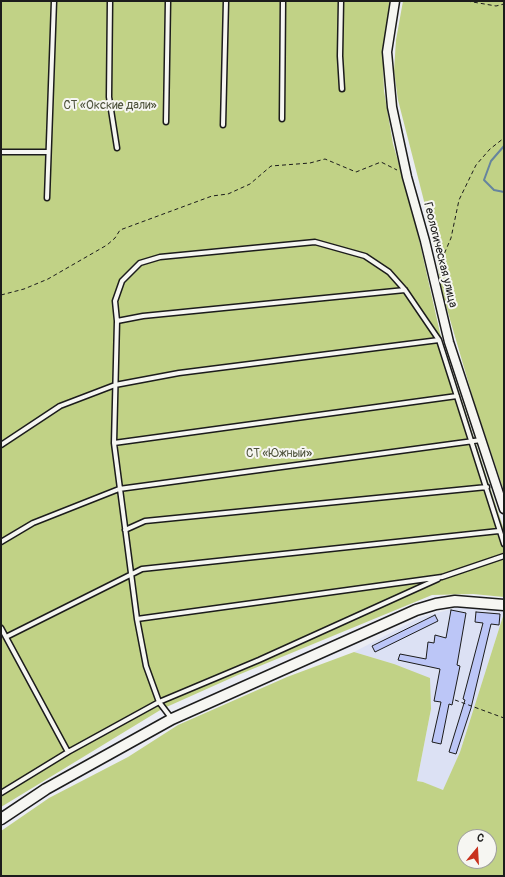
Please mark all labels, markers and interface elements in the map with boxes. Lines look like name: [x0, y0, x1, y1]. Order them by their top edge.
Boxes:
park label: СТ «Окские дали»: [63, 99, 157, 113]
street label: Геологическая улица: [420, 201, 460, 309]
park label: СТ «Южный»: [246, 447, 312, 461]
north arrow: [457, 829, 497, 869]
text: С: [475, 831, 486, 845]

